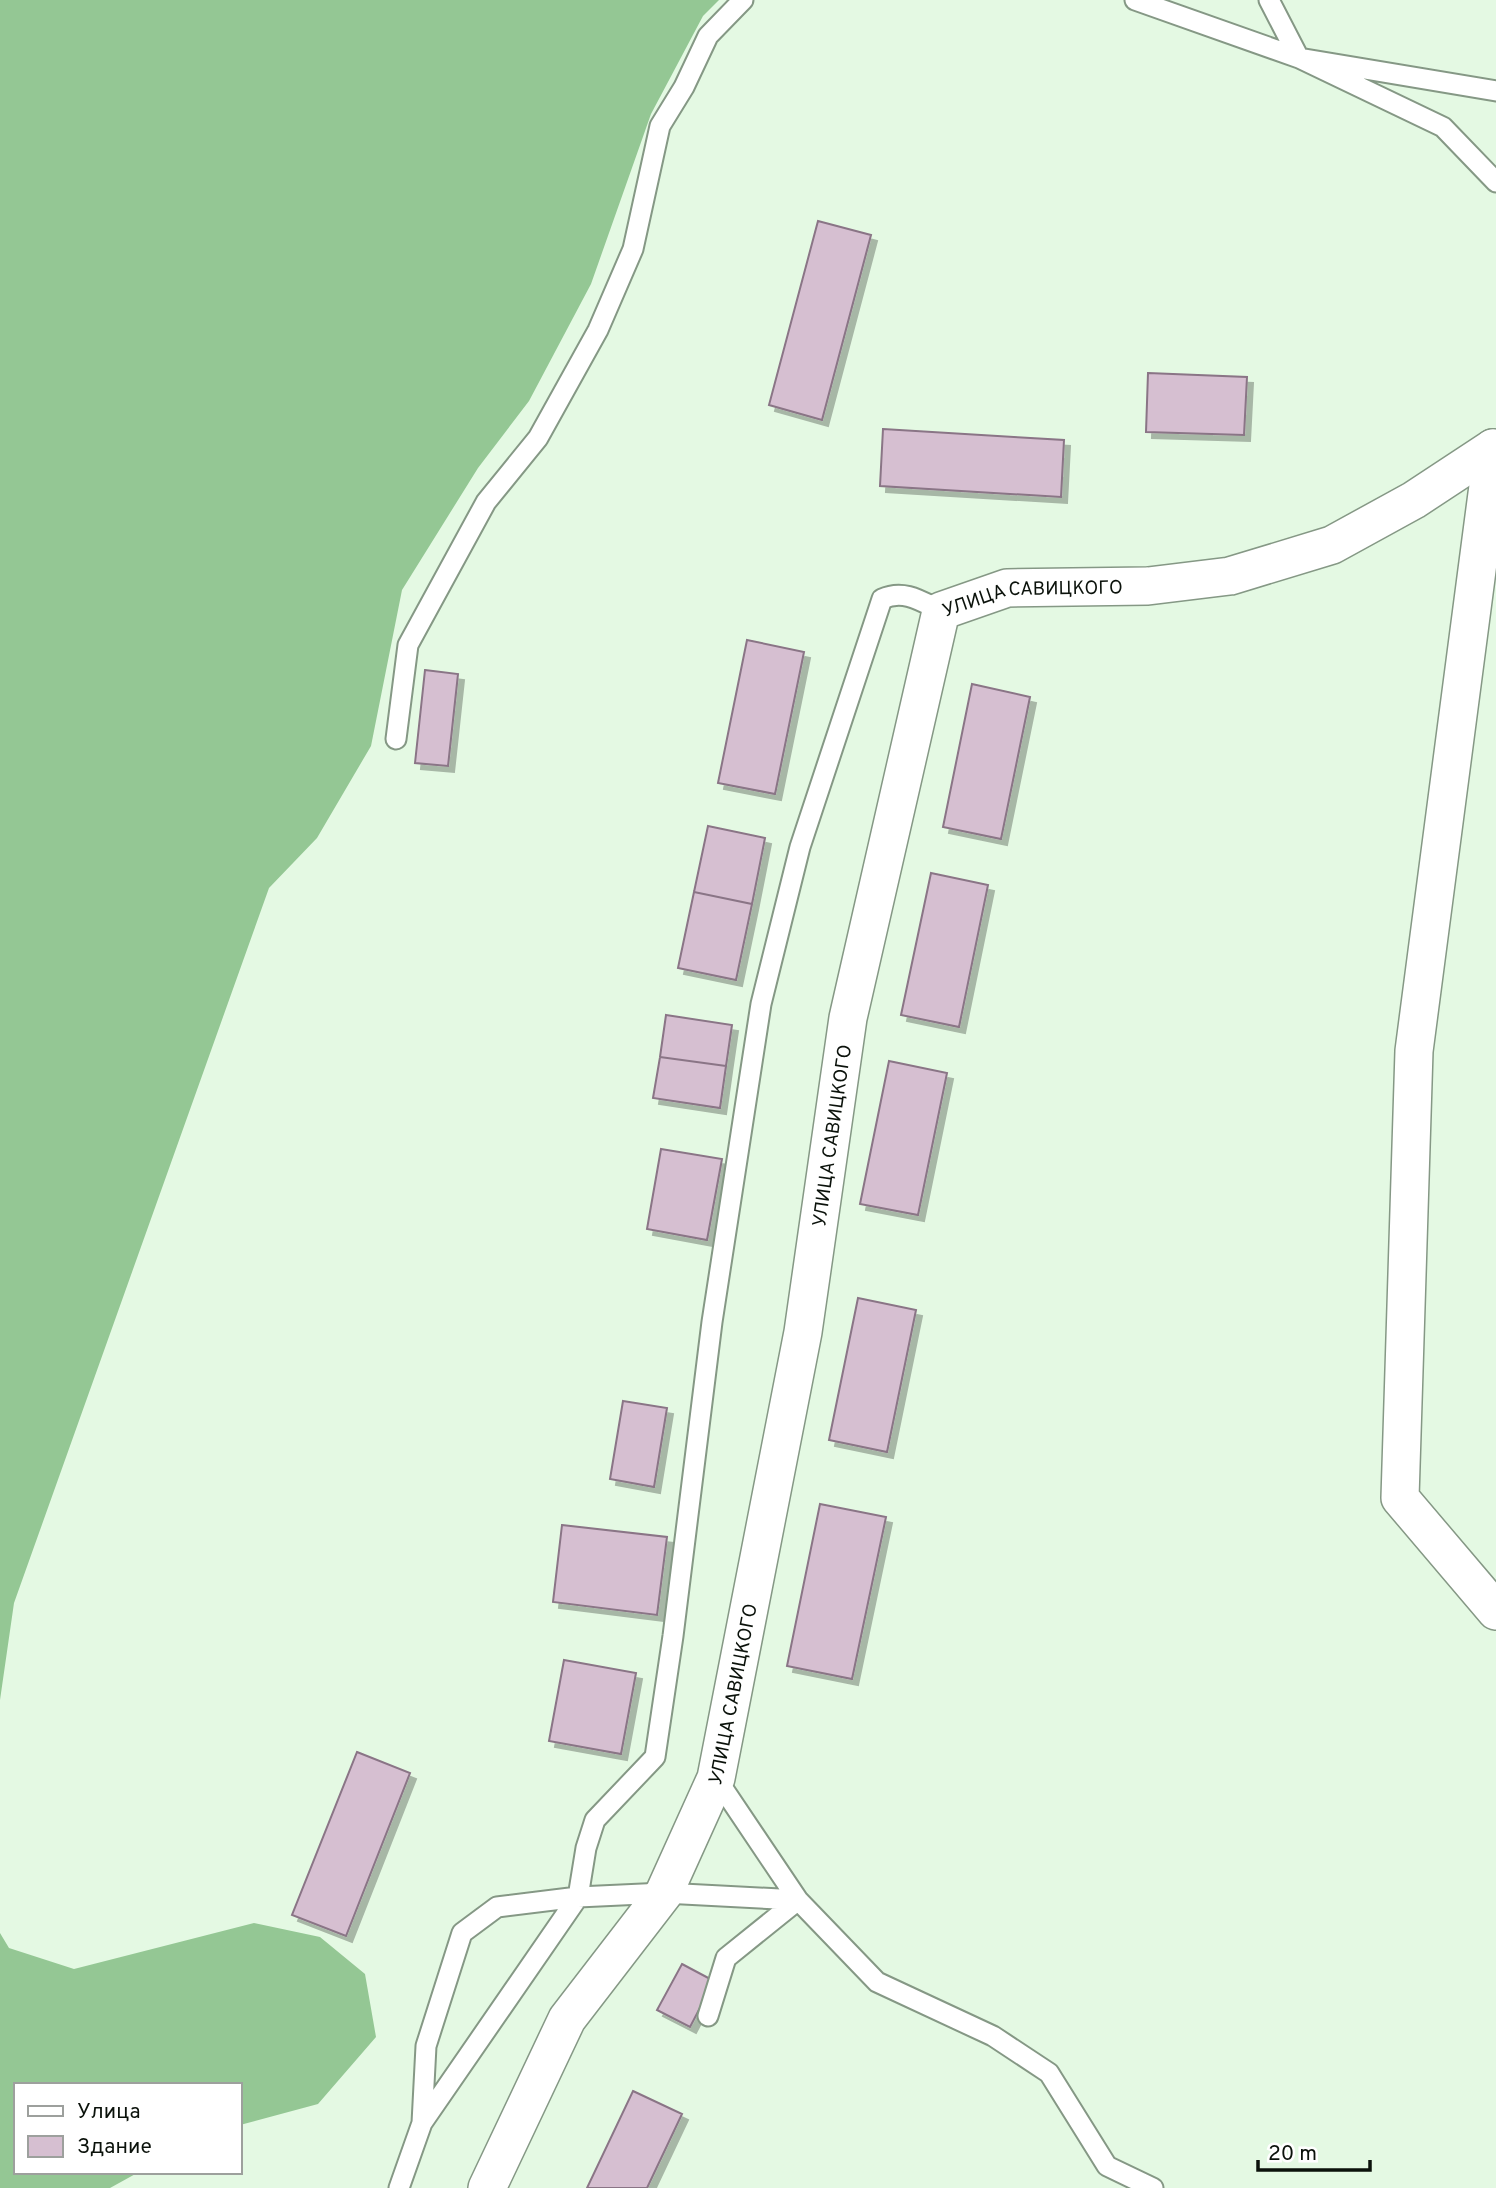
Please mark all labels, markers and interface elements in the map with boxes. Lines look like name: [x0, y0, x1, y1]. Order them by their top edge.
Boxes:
street label: УЛИЦА САВИЦКОГО: [939, 576, 1123, 624]
street label: УЛИЦА САВИЦКОГО: [808, 1043, 858, 1229]
street label: УЛИЦА САВИЦКОГО: [704, 1602, 764, 1789]
legend: [14, 2083, 242, 2174]
text: Улица: [77, 2099, 141, 2126]
scale bar: [1258, 2128, 1370, 2172]
text: Здание: [77, 2134, 152, 2161]
text: 20 m: [1268, 2141, 1317, 2168]

